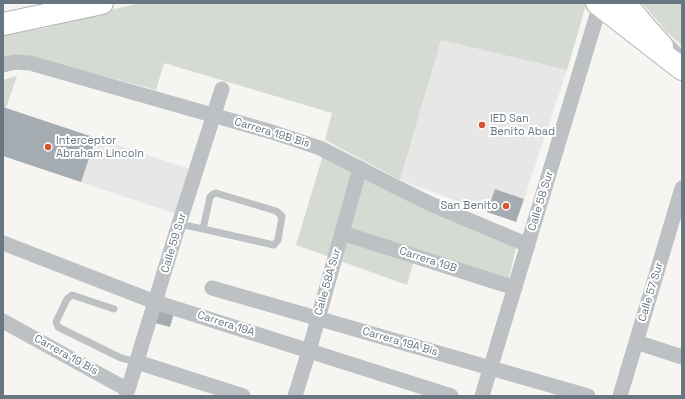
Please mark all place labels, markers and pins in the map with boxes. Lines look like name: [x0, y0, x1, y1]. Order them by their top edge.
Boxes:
place label: IED San Benito Abad: [490, 112, 555, 138]
marker: IED San Benito Abad: [477, 120, 487, 130]
place label: Interceptor Abraham Lincoln: [56, 134, 144, 160]
marker: Interceptor Abraham Lincoln: [43, 142, 53, 152]
place label: San Benito: [440, 199, 498, 213]
marker: San Benito: [501, 201, 511, 211]

